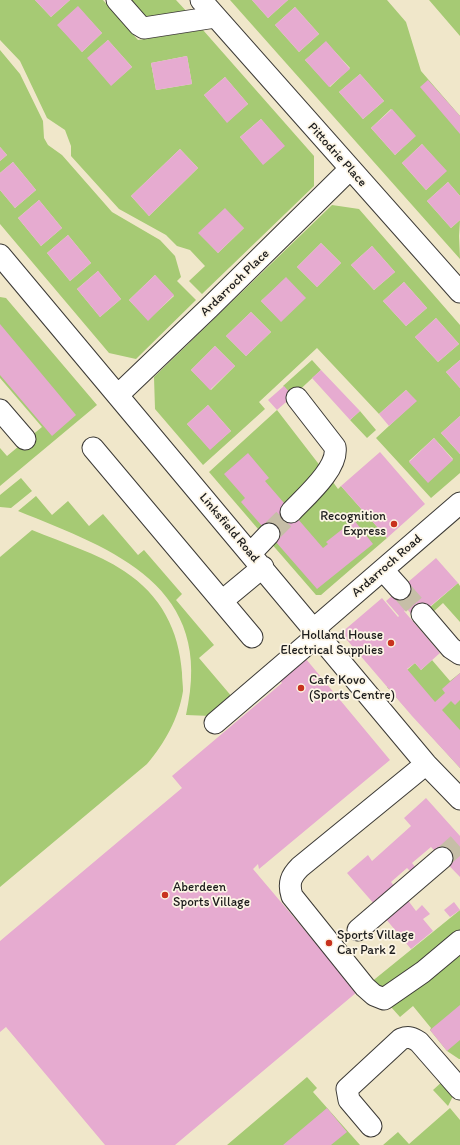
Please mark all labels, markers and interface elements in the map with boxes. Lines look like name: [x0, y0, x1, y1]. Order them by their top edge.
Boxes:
street label: Pittodrie Place: [304, 120, 370, 190]
street label: Ardarroch Place: [197, 246, 273, 320]
street label: Linksfield Road: [195, 490, 263, 566]
place label: Recognition Express: [320, 509, 386, 540]
marker: Recognition Express: [389, 519, 399, 529]
street label: Ardarroch Road: [349, 531, 425, 601]
place label: Holland House Electrical Supplies: [281, 628, 383, 659]
marker: Holland House Electrical Supplies: [386, 638, 396, 648]
place label: Cafe Kovo (Sports Centre): [309, 673, 395, 704]
marker: Cafe Kovo (Sports Centre): [296, 683, 306, 693]
place label: Aberdeen Sports Village: [173, 880, 250, 911]
marker: Aberdeen Sports Village: [160, 890, 170, 900]
place label: Sports Village Car Park 2: [337, 928, 414, 959]
marker: Sports Village Car Park 2: [324, 938, 334, 948]

